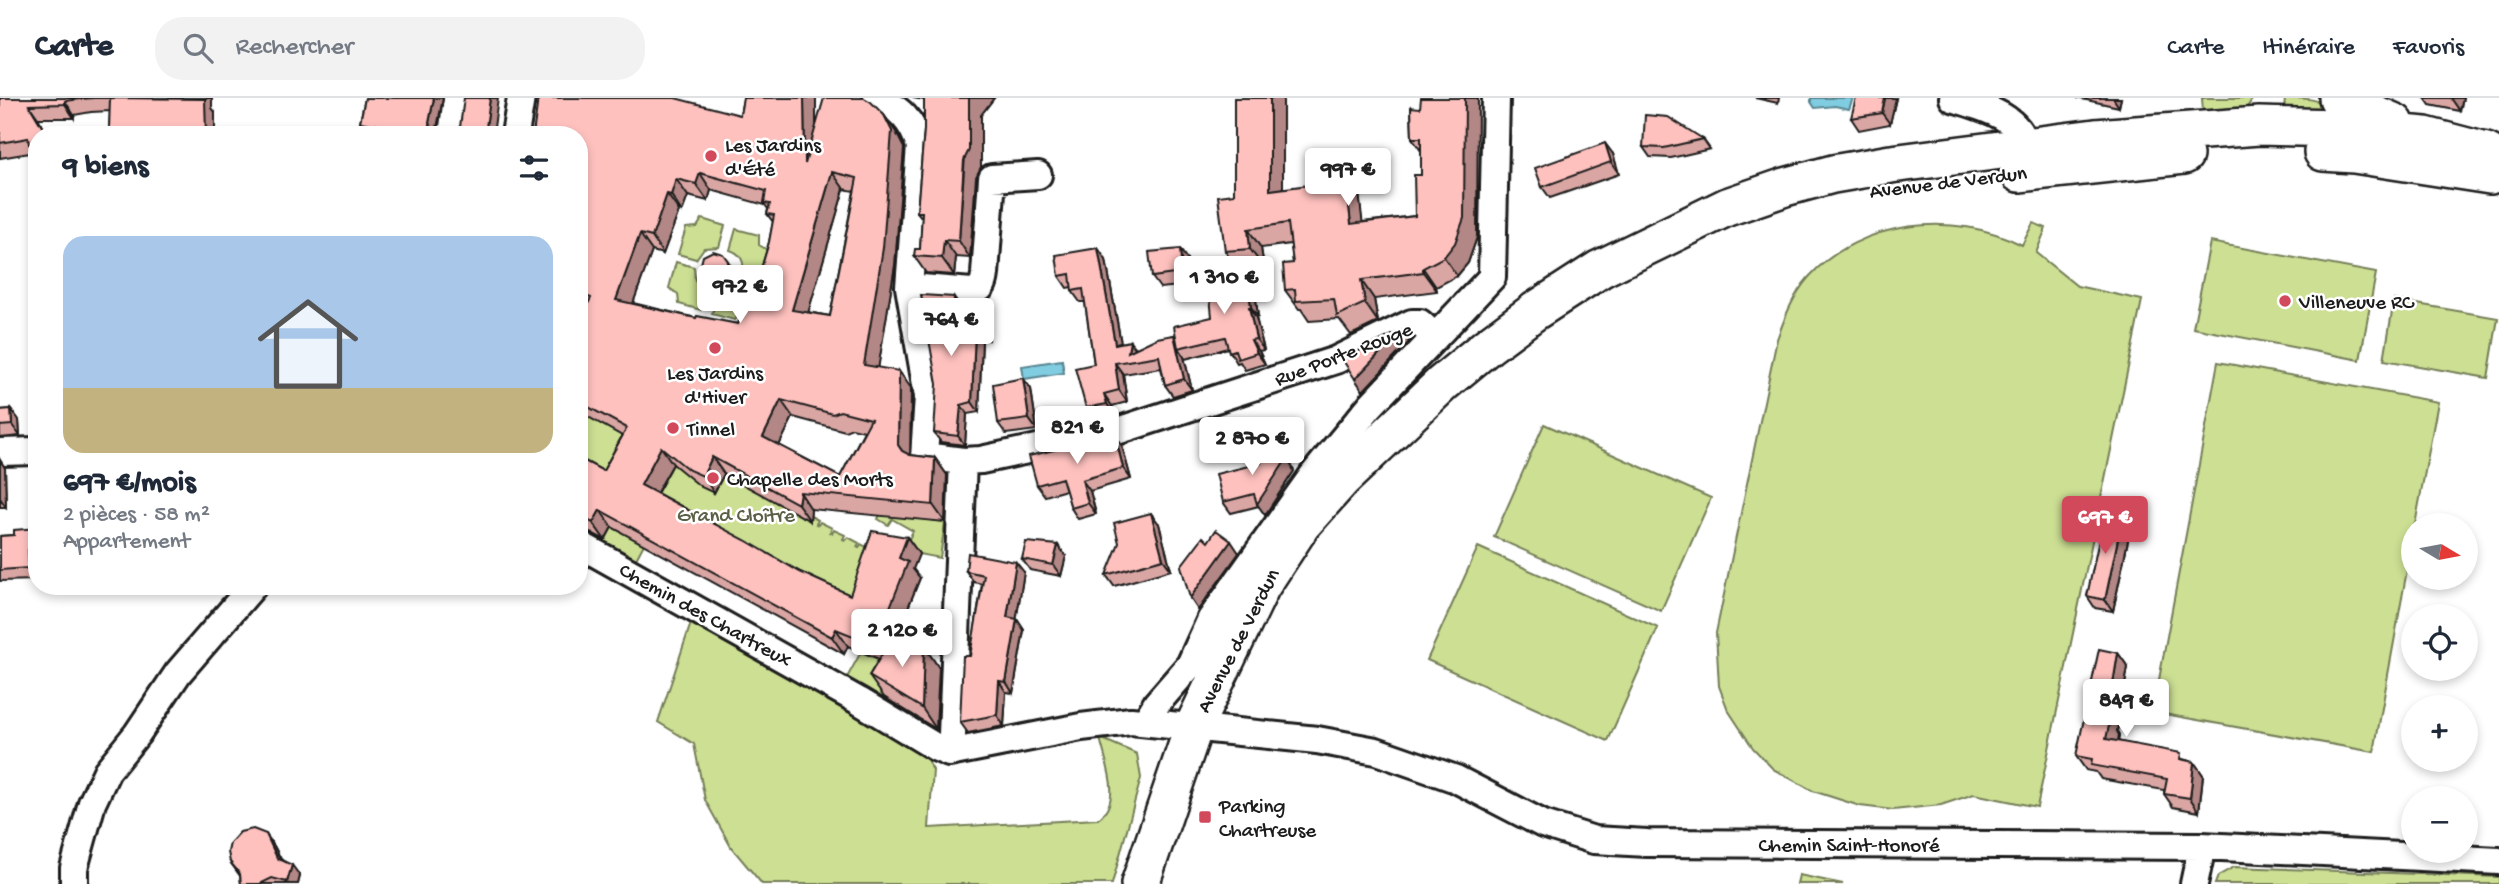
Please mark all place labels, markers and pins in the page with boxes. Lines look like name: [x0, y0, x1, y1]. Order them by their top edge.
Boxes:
place label: Les Jardins d'Été: [725, 135, 822, 184]
marker: Les Jardins d'Été: [703, 148, 719, 164]
pin: 997 €: [1299, 148, 1397, 208]
pin: 1 310 €: [1159, 256, 1289, 316]
pin: 972 €: [691, 266, 789, 325]
place label: Villeneuve RC: [2298, 292, 2415, 317]
marker: Villeneuve RC: [2277, 293, 2293, 309]
pin: 764 €: [902, 299, 1000, 358]
marker: Les Jardins d'Hiver: [707, 340, 723, 356]
place label: Les Jardins d'Hiver: [667, 363, 764, 412]
pin: 821 €: [1028, 406, 1126, 466]
pin: 2 870 €: [1187, 418, 1317, 477]
place label: Tinnel: [686, 419, 735, 444]
marker: Tinnel: [665, 420, 681, 436]
place label: Chapelle des Morts: [727, 469, 894, 494]
marker: Chapelle des Morts: [705, 470, 721, 486]
pin: 697 €: [2056, 496, 2154, 556]
pin: 2 120 €: [837, 610, 967, 669]
pin: 849 €: [2077, 680, 2175, 739]
place label: Parking Chartreuse: [1218, 796, 1317, 845]
marker: Parking Chartreuse: [1197, 809, 1213, 825]

